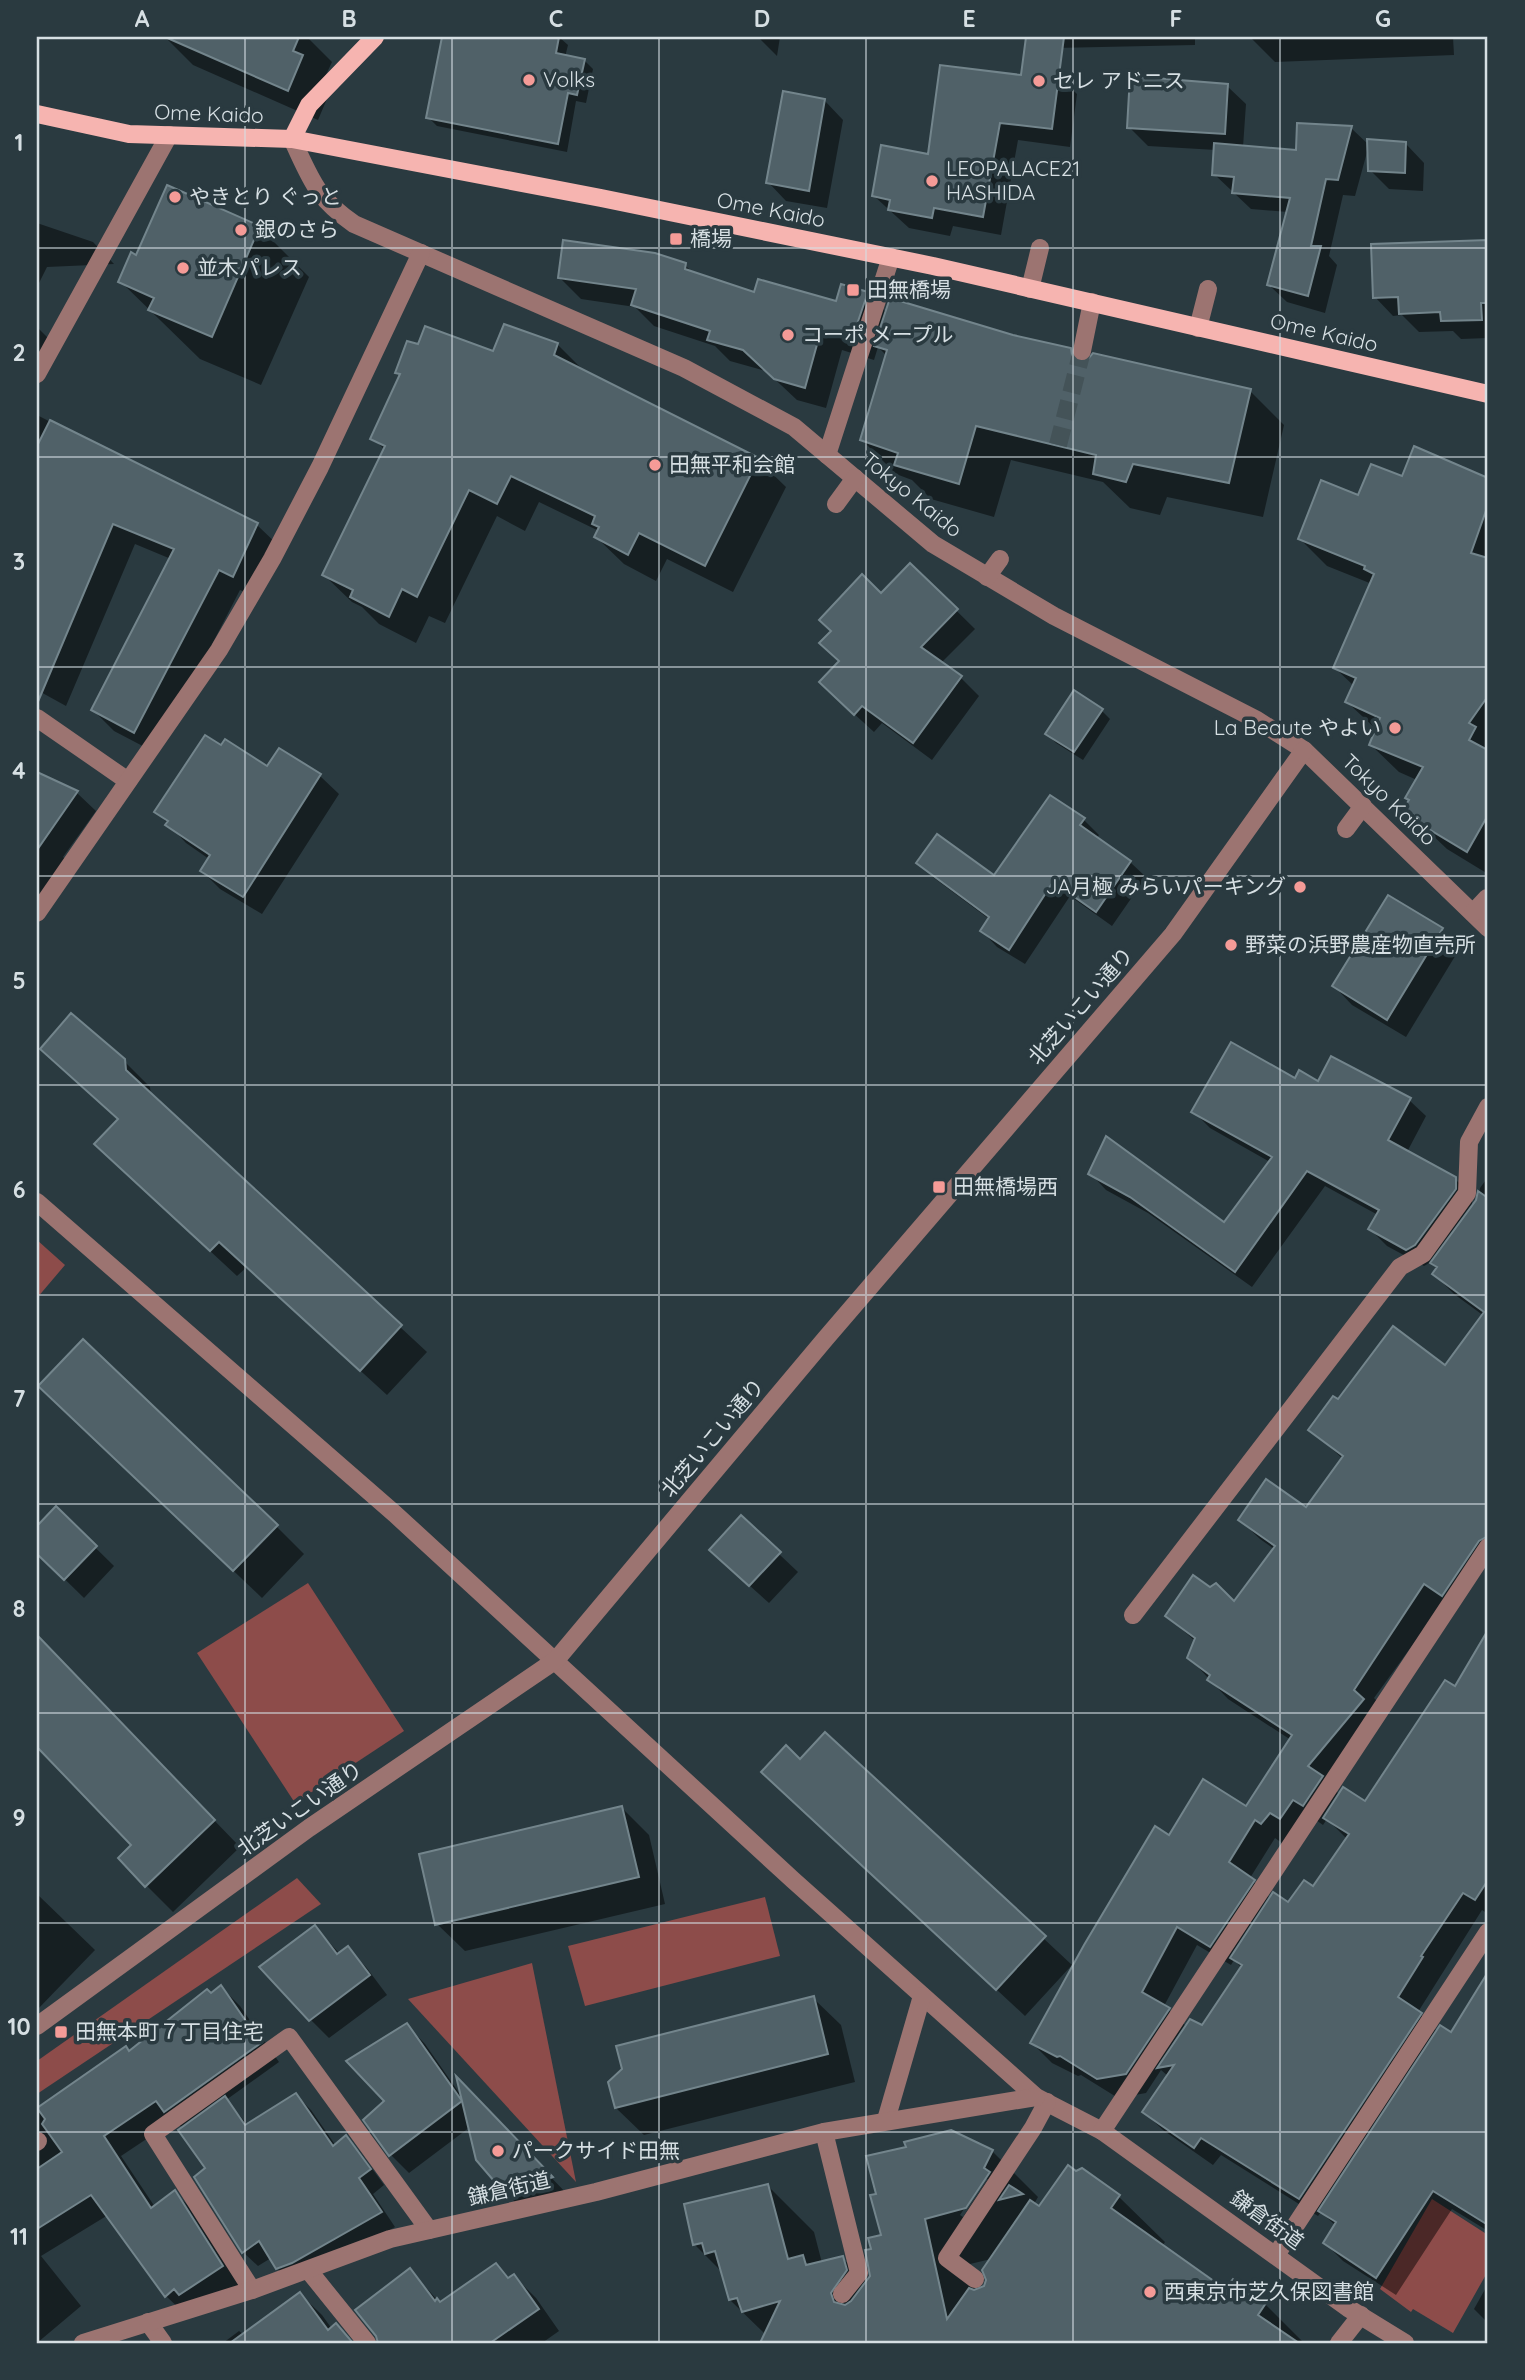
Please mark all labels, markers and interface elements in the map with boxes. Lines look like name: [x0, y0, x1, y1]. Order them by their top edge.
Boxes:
text: A: [135, 4, 150, 33]
text: B: [341, 4, 357, 33]
text: C: [549, 4, 563, 33]
text: D: [754, 4, 770, 33]
text: E: [962, 4, 976, 33]
text: F: [1170, 4, 1182, 33]
text: G: [1375, 4, 1391, 33]
place label: Volks: [543, 66, 595, 92]
place label: セレ アドニス: [1053, 67, 1185, 93]
marker: Volks: [521, 72, 537, 88]
marker: セレ アドニス: [1031, 73, 1047, 89]
street label: Ome Kaido: [154, 98, 264, 128]
text: 1: [15, 128, 23, 157]
place label: LEOPALACE21 HASHIDA: [946, 155, 1080, 205]
marker: LEOPALACE21 HASHIDA: [924, 173, 940, 189]
place label: やきとり ぐっと: [189, 183, 342, 209]
street label: Ome Kaido: [715, 186, 827, 232]
marker: やきとり ぐっと: [167, 189, 183, 205]
place label: 銀のさら: [255, 216, 339, 242]
marker: 銀のさら: [233, 222, 249, 238]
place label: 橋場: [690, 225, 732, 251]
marker: 橋場: [668, 231, 684, 247]
place label: 並木パレス: [197, 254, 302, 280]
marker: 並木パレス: [175, 260, 191, 276]
place label: 田無橋場: [867, 276, 951, 302]
marker: 田無橋場: [845, 282, 861, 298]
street label: Ome Kaido: [1268, 307, 1381, 357]
place label: コーポ メープル: [802, 321, 953, 347]
marker: コーポ メープル: [780, 327, 796, 343]
text: 2: [12, 338, 26, 367]
street label: Tokyo Kaido: [857, 446, 968, 542]
place label: 田無平和会館: [669, 451, 795, 477]
marker: 田無平和会館: [647, 457, 663, 473]
text: 3: [13, 547, 25, 576]
place label: La Beaute やよい: [1214, 714, 1381, 740]
marker: La Beaute やよい: [1387, 720, 1403, 736]
street label: Tokyo Kaido: [1337, 748, 1442, 851]
text: 4: [12, 756, 26, 785]
place label: JA月極 みらいパーキング: [1046, 873, 1286, 899]
marker: JA月極 みらいパーキング: [1292, 879, 1308, 895]
place label: 野菜の浜野農産物直売所: [1245, 931, 1476, 957]
marker: 野菜の浜野農産物直売所: [1223, 937, 1239, 953]
street label: 北芝いこい通り: [1022, 941, 1138, 1069]
text: 5: [12, 966, 26, 995]
place label: 田無橋場西: [953, 1173, 1058, 1199]
text: 6: [13, 1175, 25, 1204]
marker: 田無橋場西: [931, 1179, 947, 1195]
street label: 北芝いこい通り: [655, 1373, 769, 1502]
text: 7: [13, 1384, 26, 1413]
text: 8: [13, 1594, 25, 1623]
street label: 北芝いこい通り: [232, 1755, 367, 1861]
text: 9: [12, 1803, 26, 1832]
text: 10: [7, 2012, 31, 2041]
place label: 田無本町７丁目住宅: [75, 2018, 264, 2044]
marker: 田無本町７丁目住宅: [53, 2024, 69, 2040]
place label: パークサイド田無: [512, 2137, 680, 2163]
marker: パークサイド田無: [490, 2143, 506, 2159]
street label: 鎌倉街道: [465, 2166, 553, 2210]
street label: 鎌倉街道: [1226, 2184, 1309, 2254]
text: 11: [10, 2222, 28, 2251]
place label: 西東京市芝久保図書館: [1164, 2278, 1374, 2304]
marker: 西東京市芝久保図書館: [1142, 2284, 1158, 2300]

